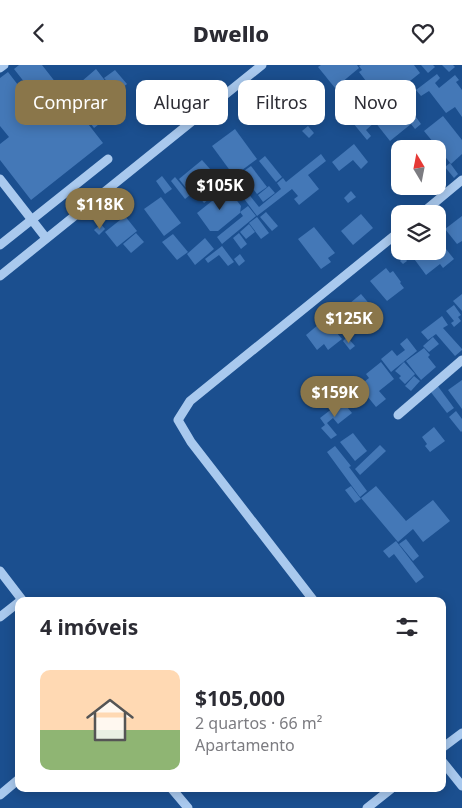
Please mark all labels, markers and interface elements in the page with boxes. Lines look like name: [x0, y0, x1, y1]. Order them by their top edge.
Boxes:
text: Dwello: [193, 18, 269, 48]
icon: back: [25, 19, 53, 47]
icon: heart: [409, 19, 437, 47]
chip: Comprar: [15, 80, 126, 125]
chip: Alugar: [136, 80, 228, 125]
chip: Filtros: [238, 80, 325, 125]
chip: Novo: [335, 80, 416, 125]
north arrow: [391, 140, 446, 195]
map controls: [391, 140, 446, 260]
pin: $105K: [185, 169, 255, 211]
text: $105K: [196, 174, 244, 196]
pin: $118K: [65, 187, 135, 230]
text: $118K: [76, 193, 124, 215]
button: layers: [391, 205, 446, 260]
pin: $125K: [314, 301, 384, 344]
text: $125K: [325, 307, 373, 329]
pin: $159K: [300, 375, 370, 418]
text: $159K: [311, 381, 359, 403]
text: 4 imóveis: [40, 613, 138, 641]
icon: filters: [393, 613, 421, 641]
text: $105,000: [195, 684, 285, 712]
icon: home: [80, 690, 140, 750]
text: 2 quartos · 66 m²: [195, 712, 322, 734]
text: Apartamento: [195, 734, 295, 756]

